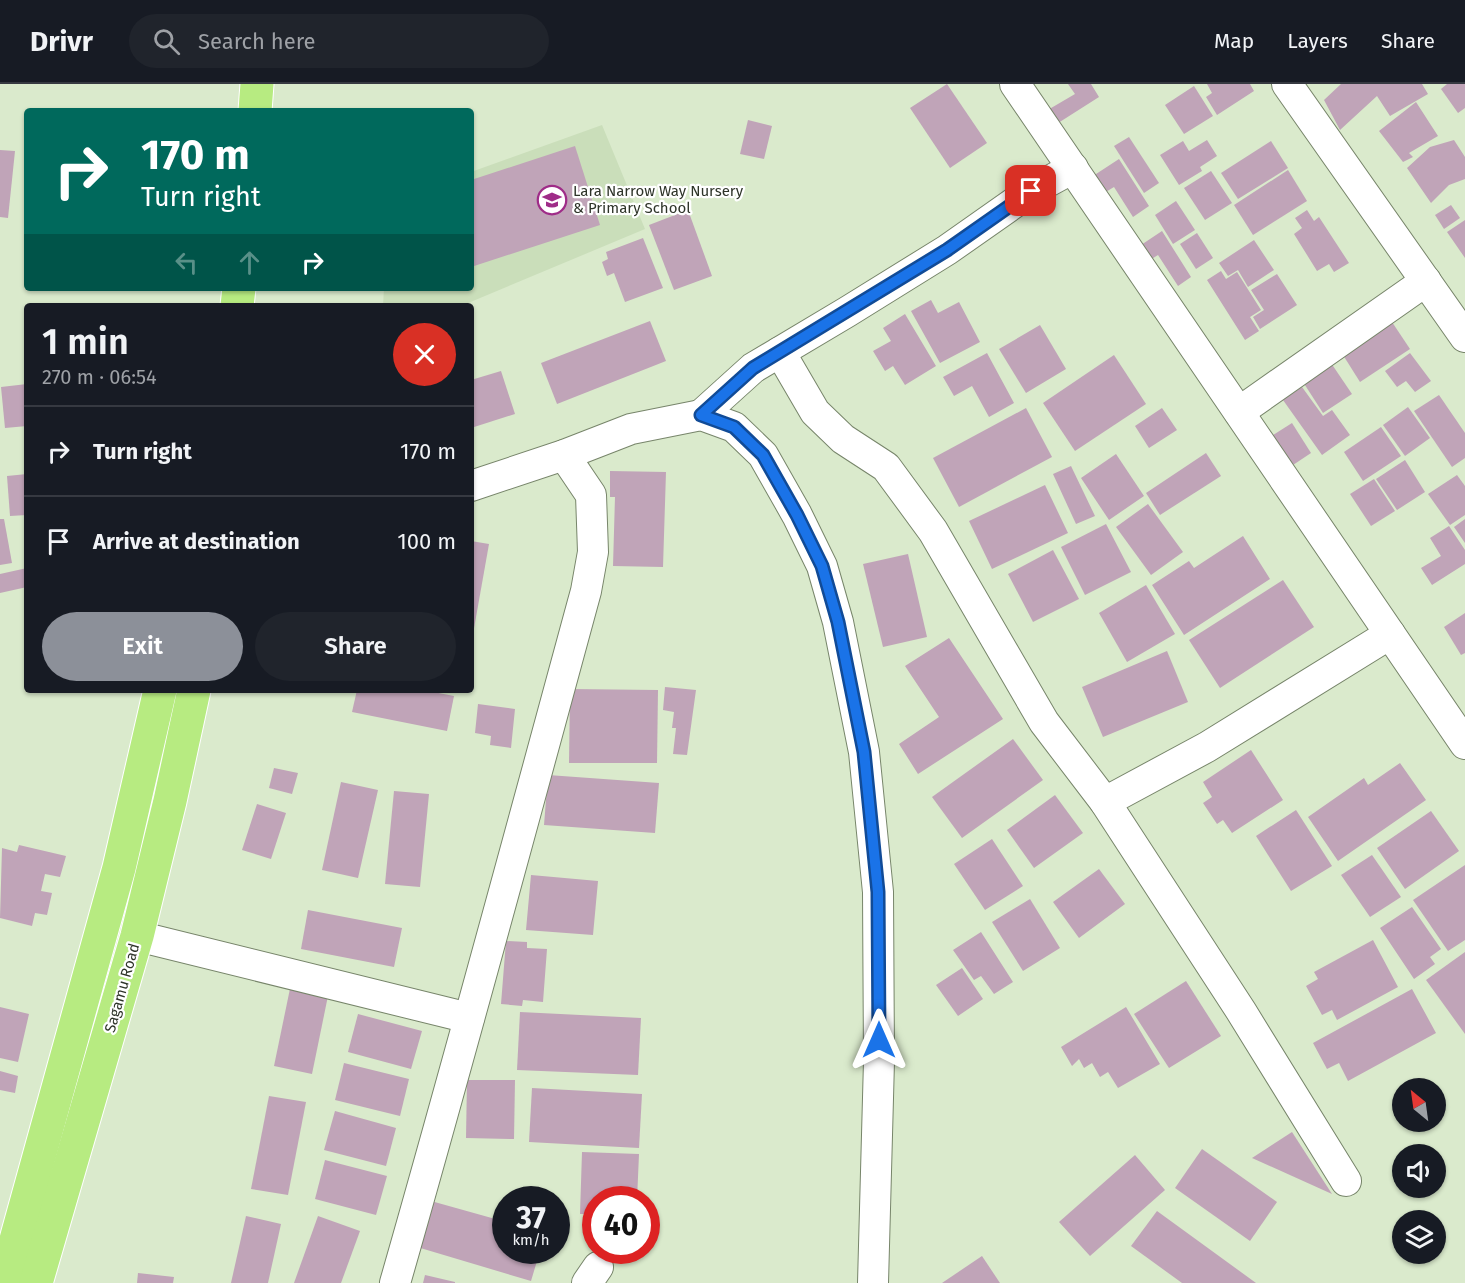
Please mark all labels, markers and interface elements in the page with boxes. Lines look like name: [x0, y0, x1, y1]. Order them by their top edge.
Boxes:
search box: [129, 14, 549, 68]
text: Drivr: [30, 25, 93, 58]
icon: search: [150, 25, 183, 58]
text: Search here: [198, 28, 315, 55]
text: Map: [1214, 28, 1254, 54]
text: Layers: [1287, 28, 1348, 54]
text: Share: [1381, 28, 1435, 54]
text: 170 m: [141, 130, 250, 180]
icon: right: [42, 132, 120, 210]
pin: [1005, 165, 1056, 216]
icon: arrive: [1014, 174, 1047, 207]
text: Turn right: [141, 181, 261, 213]
place label: Lara Narrow Way Nursery & Primary School: [573, 182, 744, 217]
school or university icon: Lara Narrow Way Nursery & Primary School: [536, 184, 568, 216]
icon: left: [170, 246, 203, 279]
icon: ahead: [233, 246, 266, 279]
icon: right: [296, 246, 329, 279]
text: 1 min: [42, 320, 129, 364]
button: close: [393, 323, 456, 386]
text: 270 m · 06:54: [42, 365, 157, 389]
icon: right: [42, 435, 75, 468]
text: Turn right: [93, 438, 192, 465]
text: 170 m: [400, 438, 456, 465]
icon: arrive: [42, 525, 75, 558]
text: Arrive at destination: [93, 528, 300, 555]
text: 100 m: [397, 528, 456, 555]
button: Exit: [42, 612, 243, 681]
button: Share: [255, 612, 456, 681]
street label: Sagamu Road: [101, 941, 143, 1035]
position arrow: [847, 1008, 911, 1072]
north arrow: [1392, 1078, 1446, 1132]
map controls: [1392, 1078, 1446, 1264]
button: sound: [1392, 1144, 1446, 1198]
speed limit sign: 40: [582, 1186, 660, 1264]
text: 37: [516, 1200, 546, 1236]
button: layers: [1392, 1210, 1446, 1264]
text: km/h: [512, 1231, 550, 1249]

